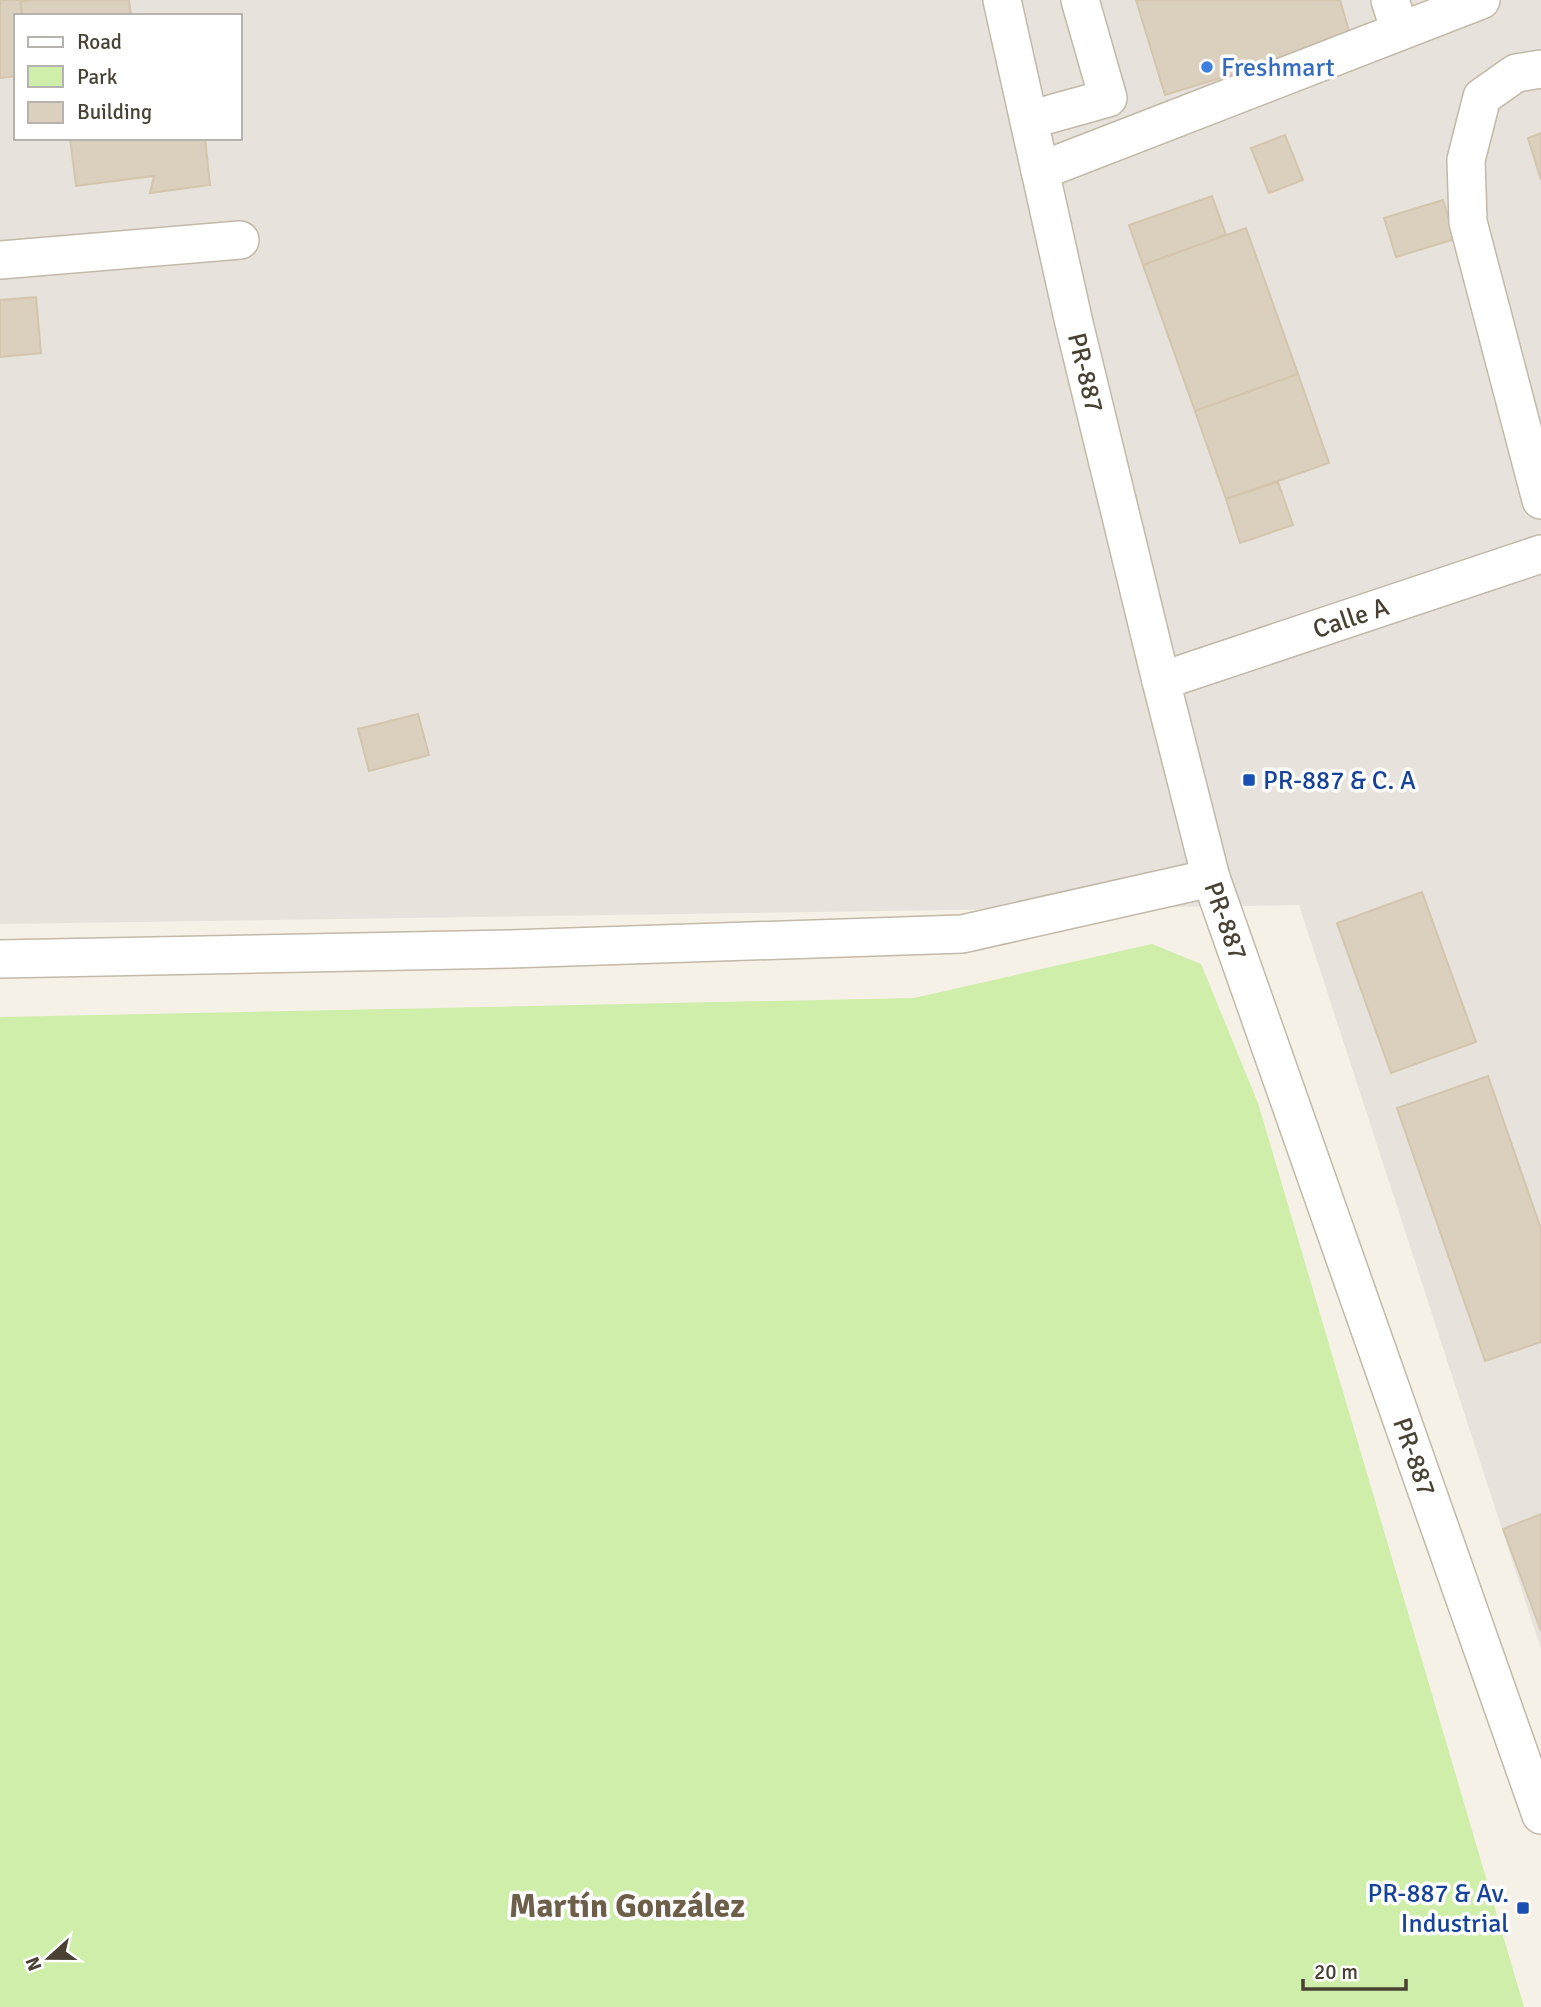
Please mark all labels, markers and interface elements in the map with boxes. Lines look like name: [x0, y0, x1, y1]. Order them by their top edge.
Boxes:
legend: [14, 14, 242, 140]
text: Road: [77, 29, 122, 55]
place label: Freshmart: [1221, 52, 1335, 84]
marker: Freshmart: [1199, 59, 1215, 75]
text: Park: [77, 64, 118, 90]
text: Building: [77, 99, 152, 125]
street label: PR-887: [1060, 330, 1110, 416]
street label: Calle A: [1309, 591, 1393, 646]
place label: PR-887 & C. A: [1263, 765, 1416, 797]
marker: PR-887 & C. A: [1241, 772, 1257, 788]
street label: PR-887: [1197, 878, 1254, 965]
street label: PR-887: [1385, 1413, 1442, 1501]
place label: PR-887 & Av. Industrial: [1367, 1878, 1509, 1940]
district label: Martín González: [509, 1886, 745, 1927]
marker: PR-887 & Av. Industrial: [1515, 1900, 1531, 1916]
north arrow: [14, 1923, 84, 1993]
scale bar: [1303, 1948, 1406, 1992]
text: N: [20, 1953, 48, 1974]
text: 20 m: [1314, 1959, 1358, 1985]

